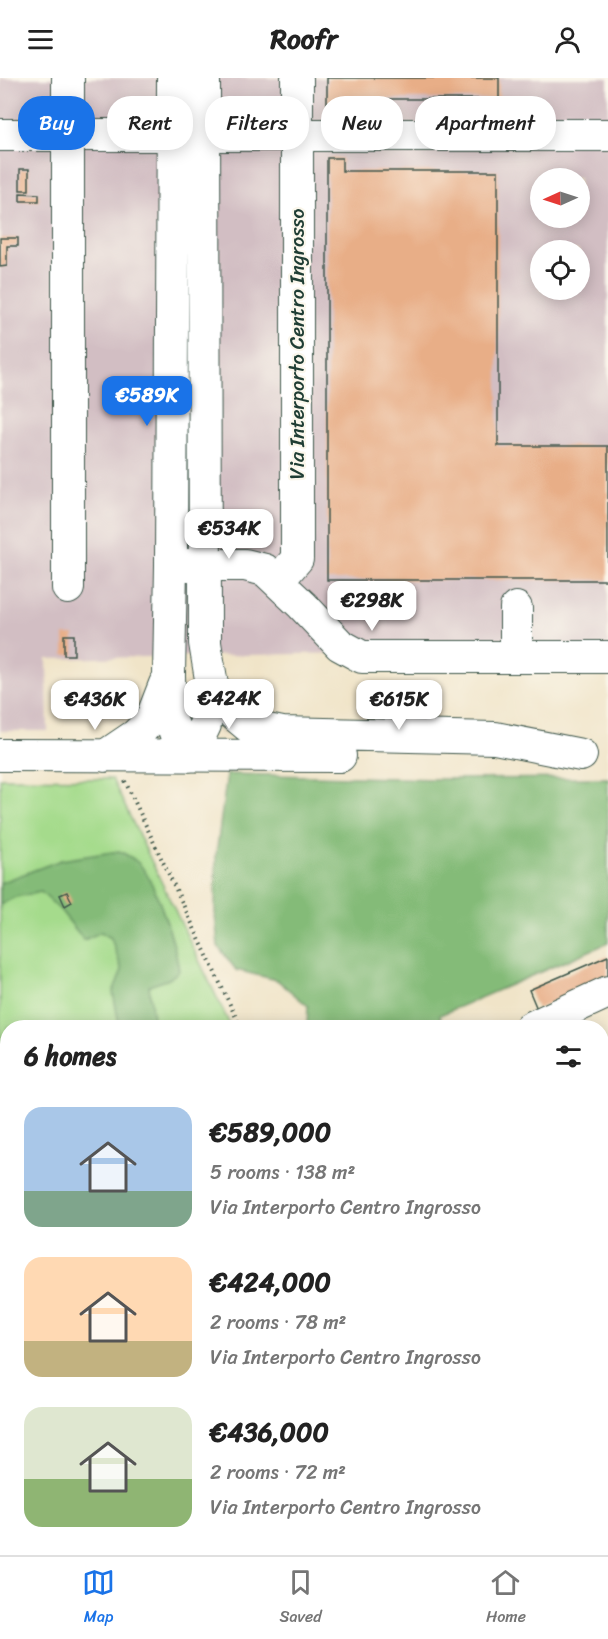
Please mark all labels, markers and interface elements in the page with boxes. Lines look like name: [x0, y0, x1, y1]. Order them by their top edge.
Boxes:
text: Roofr: [271, 15, 337, 63]
icon: menu: [24, 23, 57, 56]
icon: person: [551, 23, 584, 56]
chip: Buy: [18, 96, 95, 150]
chip: Rent: [107, 96, 193, 150]
chip: Filters: [205, 96, 309, 150]
chip: New: [321, 96, 403, 150]
chip: Apartment: [415, 96, 556, 150]
north arrow: [530, 168, 590, 228]
map controls: [530, 168, 590, 300]
street label: Via Interporto Centro Ingrosso: [280, 208, 315, 479]
button: locate: [530, 240, 590, 300]
pin: €589K: [105, 376, 189, 427]
text: €589K: [116, 378, 178, 413]
pin: €534K: [187, 509, 271, 560]
text: €534K: [198, 511, 260, 546]
pin: €298K: [330, 581, 414, 632]
text: €298K: [341, 583, 403, 618]
pin: €424K: [187, 679, 271, 730]
pin: €436K: [53, 680, 137, 731]
pin: €615K: [357, 680, 441, 731]
text: €424K: [198, 681, 260, 716]
text: €436K: [65, 682, 125, 717]
text: €615K: [370, 682, 428, 717]
text: 6 homes: [24, 1033, 116, 1079]
icon: filters: [552, 1040, 585, 1073]
text: €589,000: [210, 1109, 331, 1155]
icon: home: [72, 1131, 144, 1203]
text: 5 rooms · 138 m²: [210, 1155, 355, 1190]
text: Via Interporto Centro Ingrosso: [210, 1190, 481, 1225]
text: €424,000: [210, 1259, 331, 1305]
icon: home: [72, 1281, 144, 1353]
text: 2 rooms · 78 m²: [210, 1305, 346, 1340]
text: Via Interporto Centro Ingrosso: [210, 1340, 481, 1375]
text: €436,000: [210, 1409, 329, 1455]
icon: home: [72, 1431, 144, 1503]
text: 2 rooms · 72 m²: [210, 1455, 346, 1490]
text: Via Interporto Centro Ingrosso: [210, 1490, 481, 1525]
tab: Map: [82, 1566, 115, 1631]
tab: Saved: [279, 1566, 322, 1631]
tab: Home: [486, 1566, 526, 1631]

